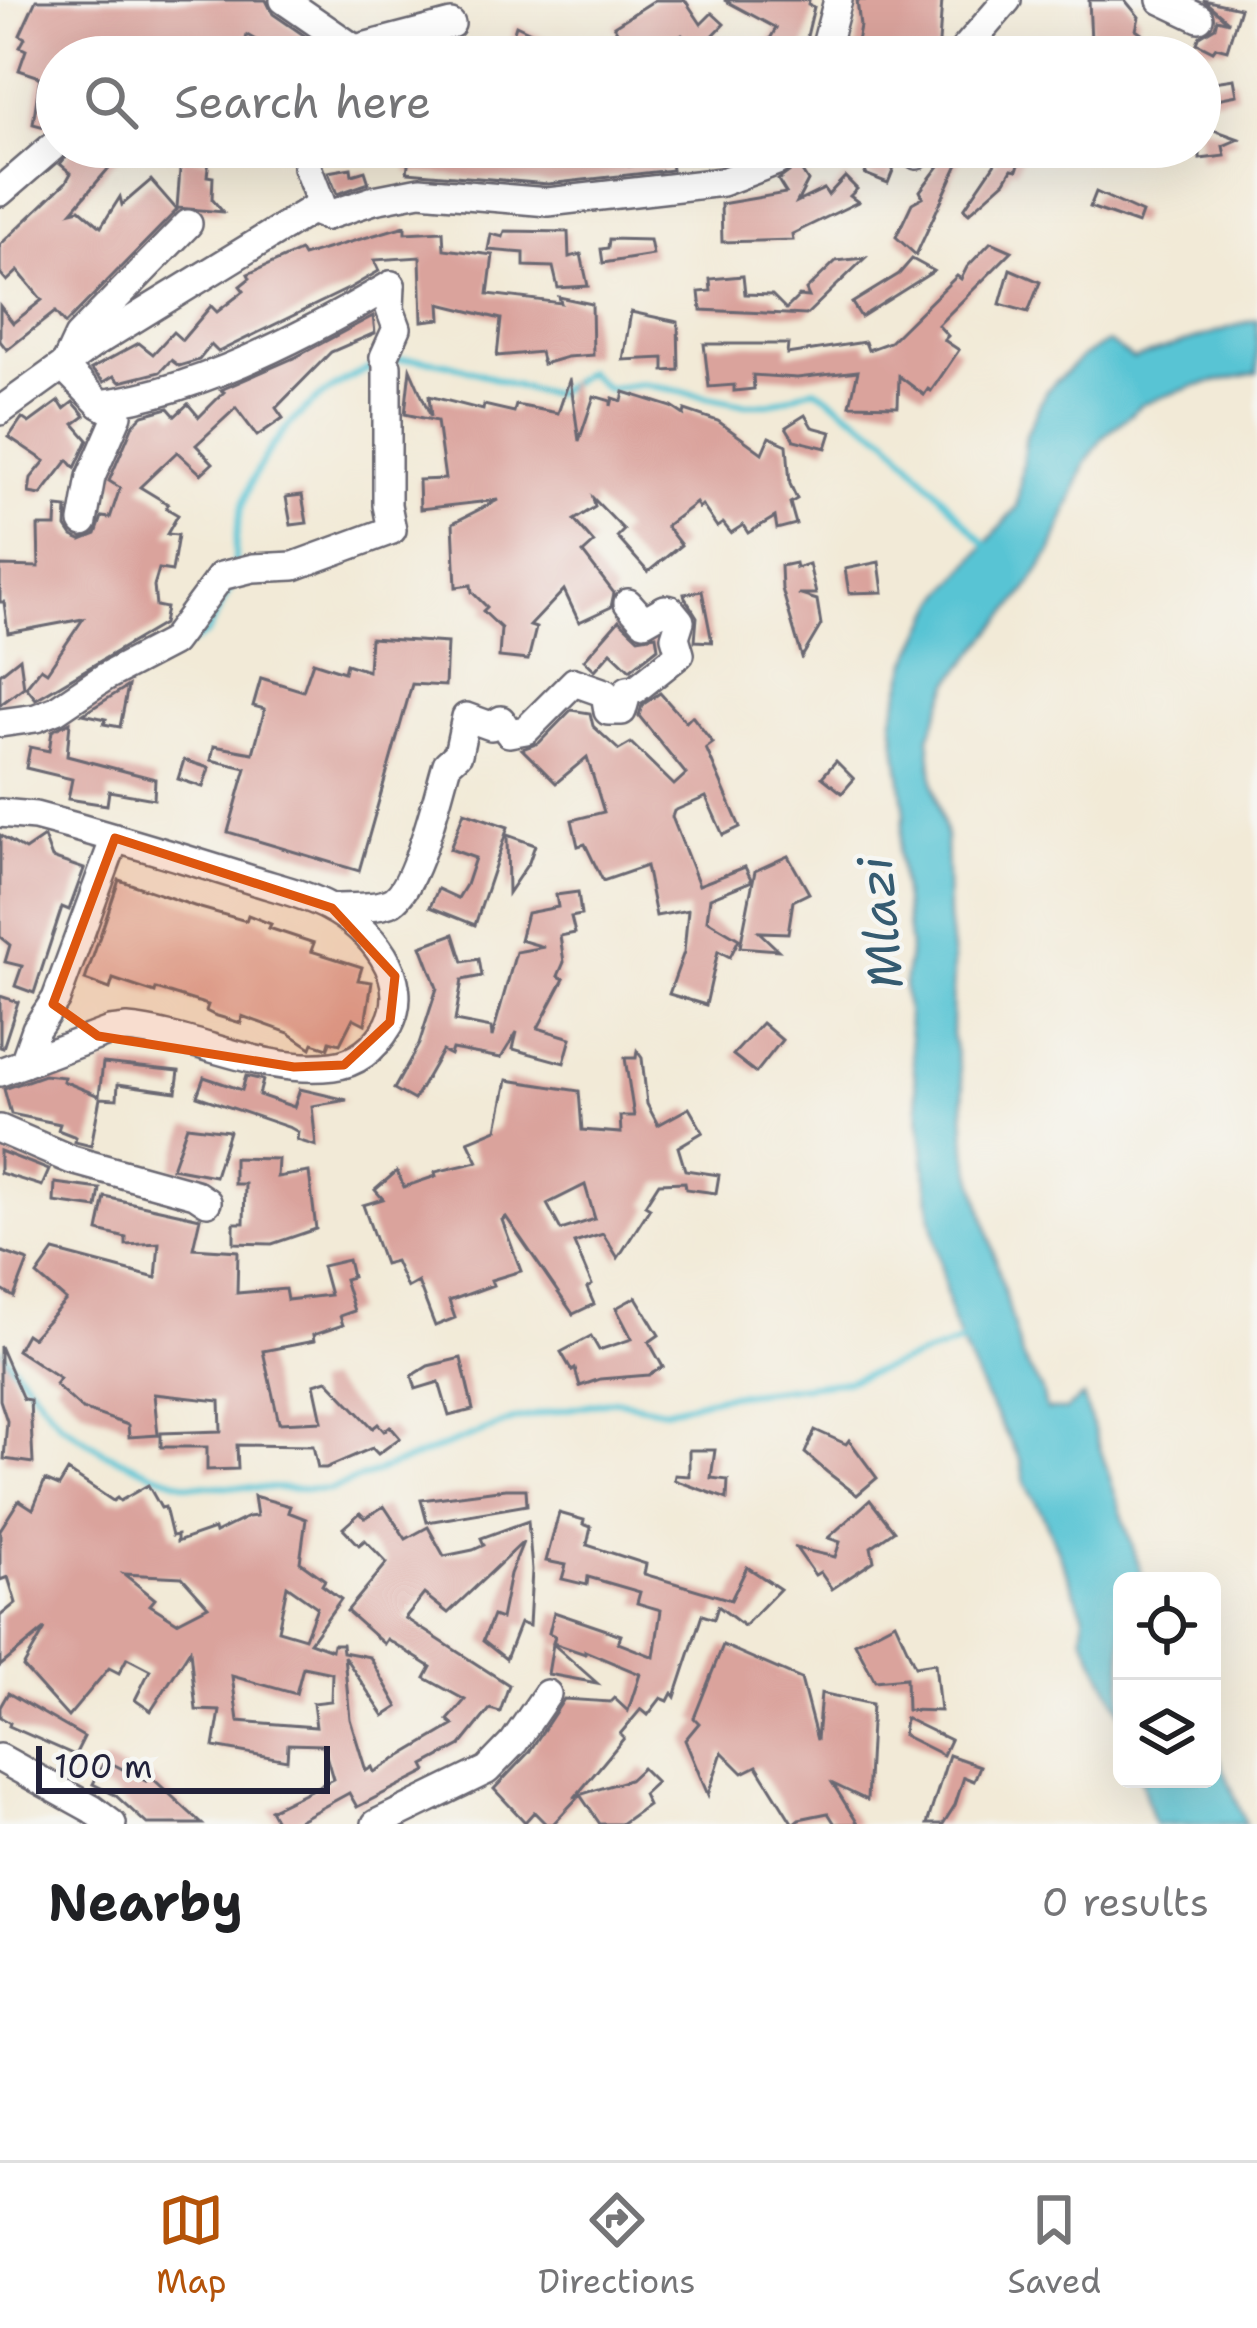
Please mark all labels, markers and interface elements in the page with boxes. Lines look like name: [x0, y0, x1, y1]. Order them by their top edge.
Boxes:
search box: [36, 36, 1221, 168]
icon: search: [78, 69, 144, 135]
text: Search here: [174, 72, 431, 132]
water label: Mlazi: [842, 853, 918, 992]
map controls: [1113, 1572, 1221, 1788]
button: locate: [1113, 1572, 1221, 1680]
button: layers: [1113, 1680, 1221, 1788]
scale bar: [36, 1740, 330, 1793]
text: 100 m: [54, 1744, 153, 1789]
text: Nearby: [48, 1868, 243, 1936]
text: 0 results: [1042, 1876, 1209, 1928]
tab: Map: [156, 2187, 227, 2304]
tab: Directions: [538, 2187, 696, 2304]
tab: Saved: [1007, 2187, 1101, 2304]

